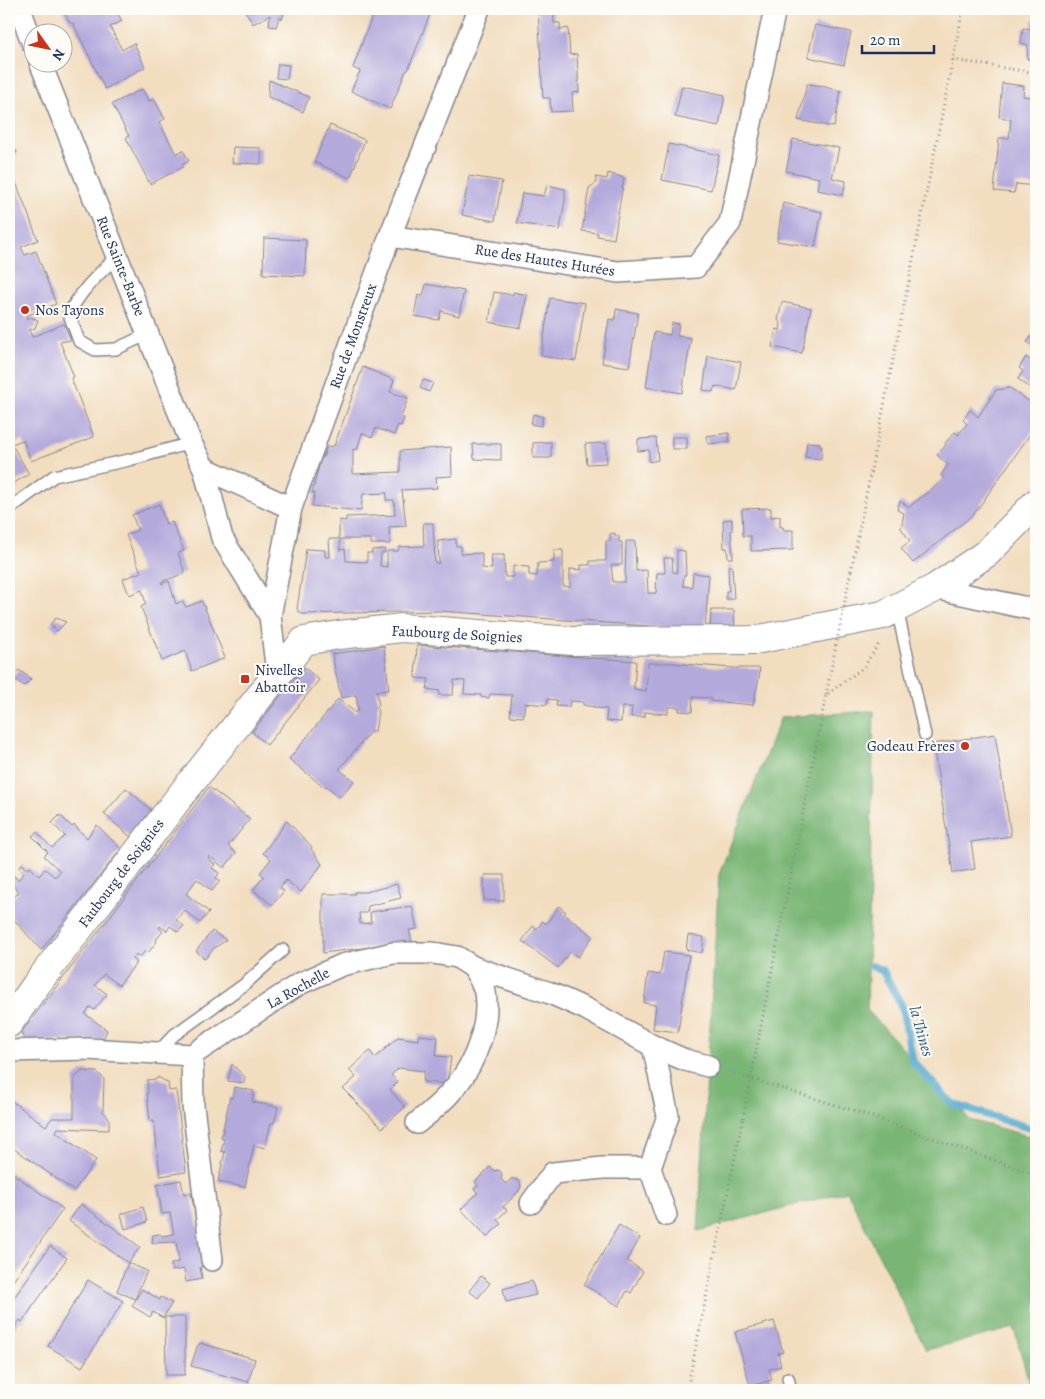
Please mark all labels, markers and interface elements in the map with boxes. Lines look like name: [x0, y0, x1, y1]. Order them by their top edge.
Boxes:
north arrow: [22, 22, 72, 72]
scale bar: [862, 22, 935, 54]
text: 20 m: [870, 30, 901, 50]
text: N: [48, 45, 69, 64]
street label: Rue Sainte-Barbe: [92, 213, 150, 319]
street label: Rue des Hautes Hurées: [474, 239, 616, 281]
street label: Rue de Monstreux: [325, 280, 381, 392]
place label: Nos Tayons: [35, 300, 104, 320]
marker: Nos Tayons: [19, 304, 31, 316]
street label: Faubourg de Soignies: [391, 621, 523, 647]
place label: Nivelles Abattoir: [254, 660, 306, 697]
marker: Nivelles Abattoir: [239, 673, 251, 685]
place label: Godeau Frères: [867, 736, 955, 756]
marker: Godeau Frères: [959, 740, 971, 752]
street label: Faubourg de Soignies: [73, 815, 169, 931]
street label: La Rochelle: [263, 962, 333, 1013]
water label: la Thines: [903, 1003, 939, 1060]

